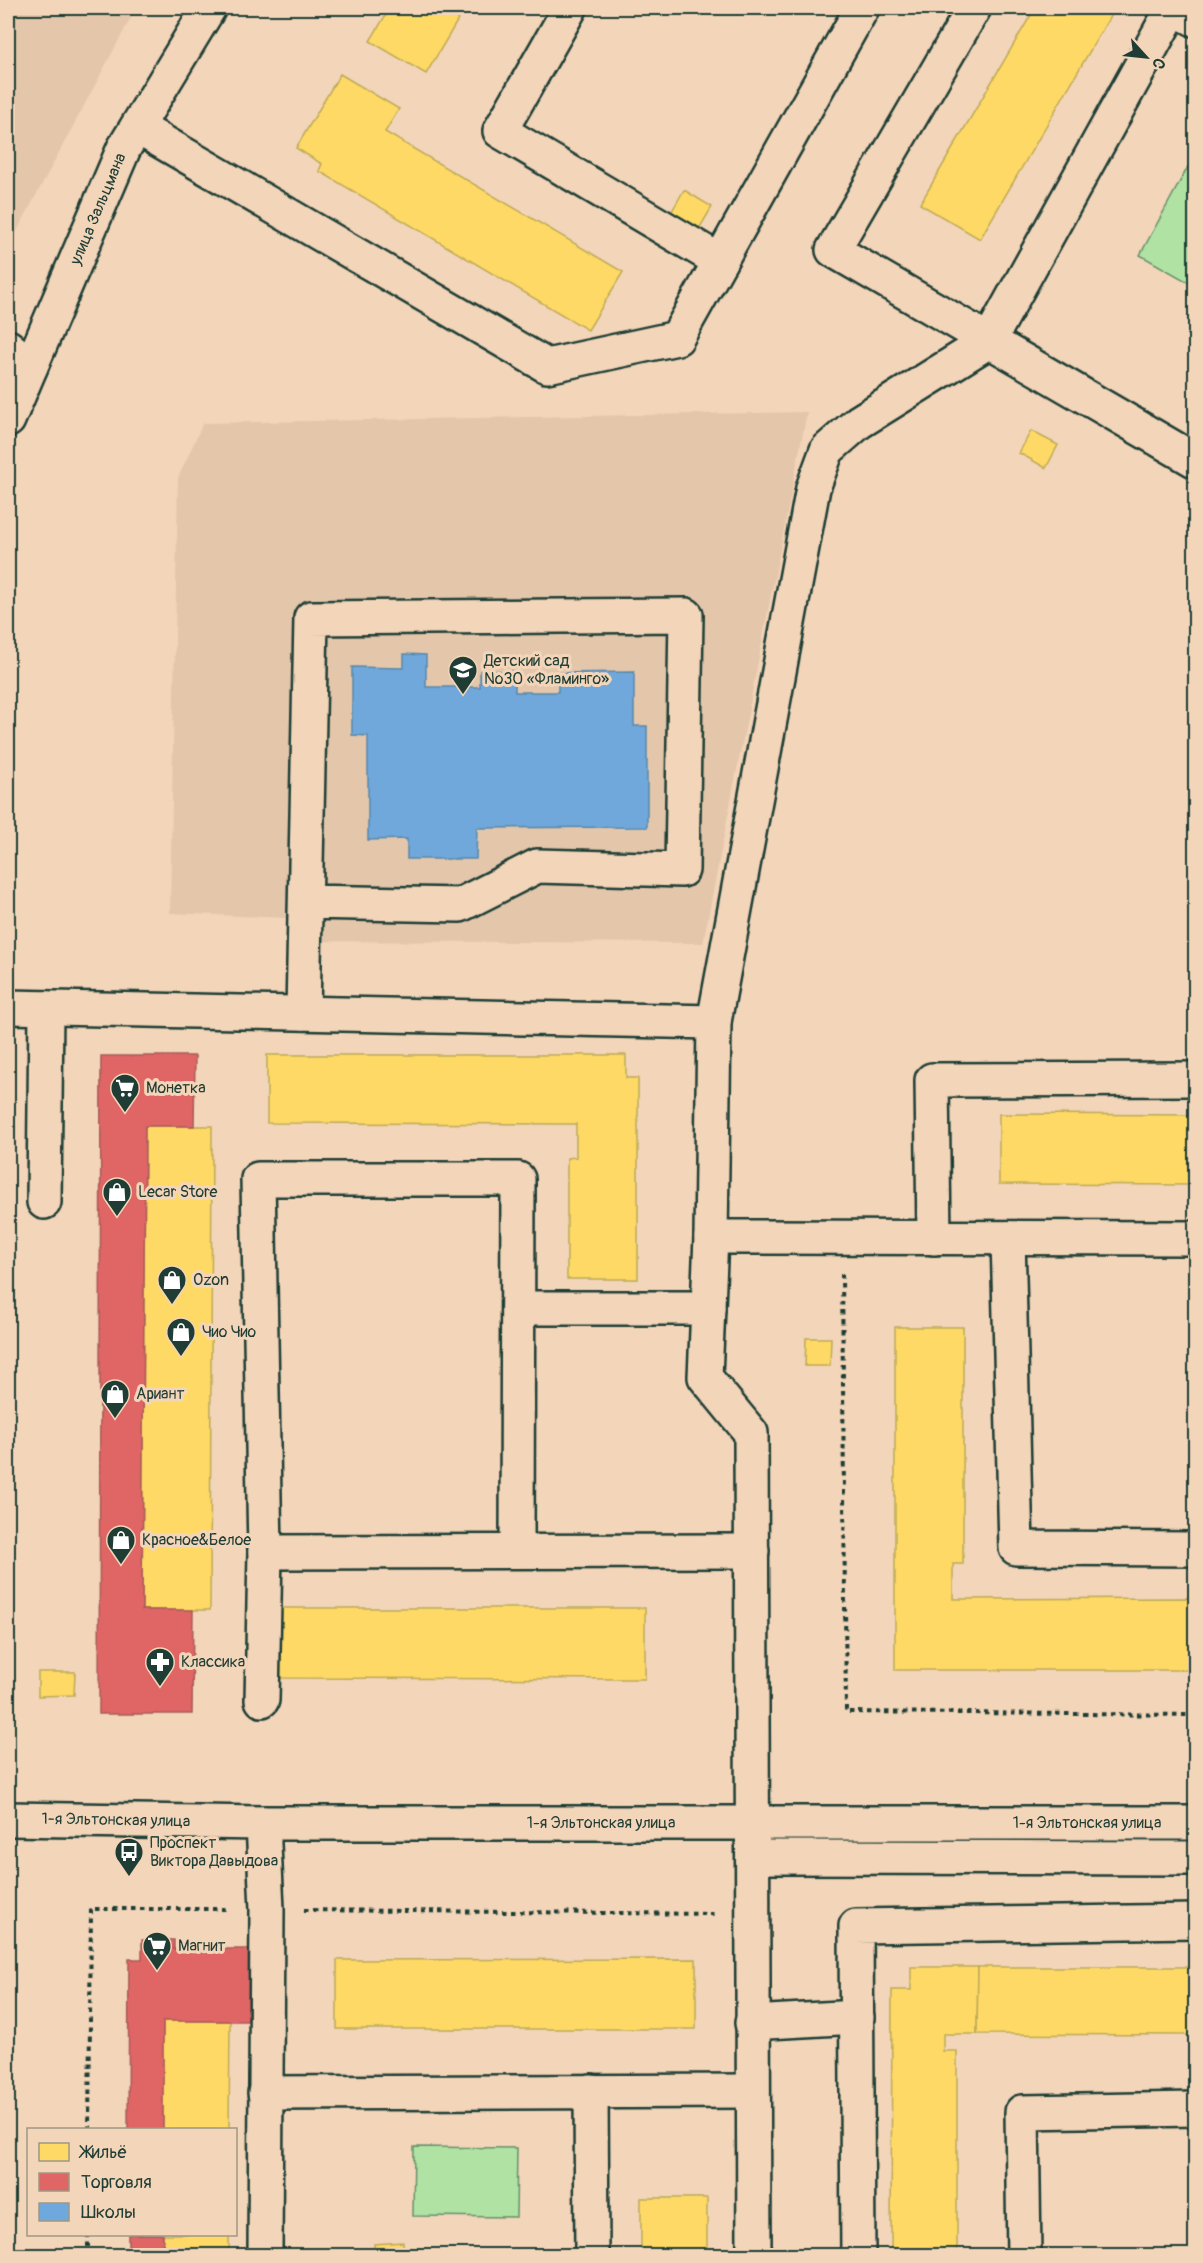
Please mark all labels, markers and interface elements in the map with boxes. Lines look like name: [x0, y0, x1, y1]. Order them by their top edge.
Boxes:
north arrow: [1116, 27, 1176, 87]
text: С: [1147, 54, 1170, 72]
street label: улица Зальцмана: [65, 150, 131, 269]
place label: Детский сад №30 «Фламинго»: [483, 651, 609, 689]
school or university icon: Детский сад №30 «Фламинго»: [447, 654, 479, 696]
supermarket icon: Монетка: [109, 1072, 141, 1114]
place label: Монетка: [146, 1078, 206, 1098]
shop icon: Lecar Store: [101, 1176, 133, 1218]
place label: Lecar Store: [138, 1182, 217, 1202]
shop icon: Ozon: [156, 1264, 188, 1306]
place label: Ozon: [193, 1270, 229, 1290]
shop icon: Чио Чио: [165, 1316, 197, 1358]
place label: Чио Чио: [202, 1322, 257, 1342]
shop icon: Ариант: [99, 1378, 131, 1420]
place label: Ариант: [136, 1384, 185, 1404]
shop icon: Красное&Белое: [105, 1524, 137, 1566]
place label: Красное&Белое: [142, 1530, 251, 1550]
pharmacy icon: Классика: [144, 1646, 176, 1688]
place label: Классика: [181, 1652, 245, 1672]
street label: 1-я Эльтонская улица: [41, 1809, 191, 1831]
street label: 1-я Эльтонская улица: [527, 1813, 675, 1833]
street label: 1-я Эльтонская улица: [1013, 1813, 1161, 1833]
place label: Проспект Виктора Давыдова: [150, 1833, 278, 1871]
bus stop icon: Проспект Виктора Давыдова: [113, 1836, 145, 1878]
supermarket icon: Магнит: [141, 1930, 173, 1972]
place label: Магнит: [178, 1936, 226, 1956]
legend: [27, 2128, 237, 2236]
text: Жильё: [78, 2141, 127, 2164]
text: Торговля: [81, 2171, 152, 2194]
text: Школы: [81, 2201, 136, 2224]

